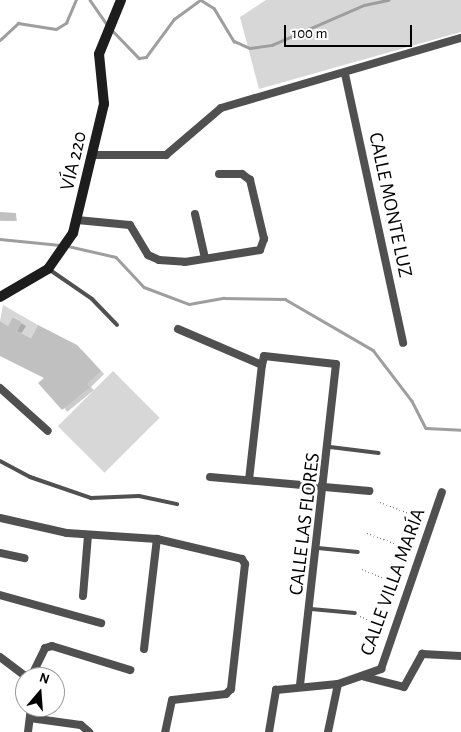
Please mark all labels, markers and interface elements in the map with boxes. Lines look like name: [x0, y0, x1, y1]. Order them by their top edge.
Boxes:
scale bar: [286, 15, 414, 47]
text: 100 m: [292, 26, 327, 41]
street label: VÍA 220: [56, 129, 92, 193]
street label: CALLE MONTE LUZ: [363, 130, 417, 280]
street label: CALLE LAS FLORES: [284, 451, 326, 597]
street label: CALLE VILLA MARÍA: [355, 505, 431, 659]
north arrow: [15, 667, 65, 717]
text: N: [38, 671, 51, 687]

